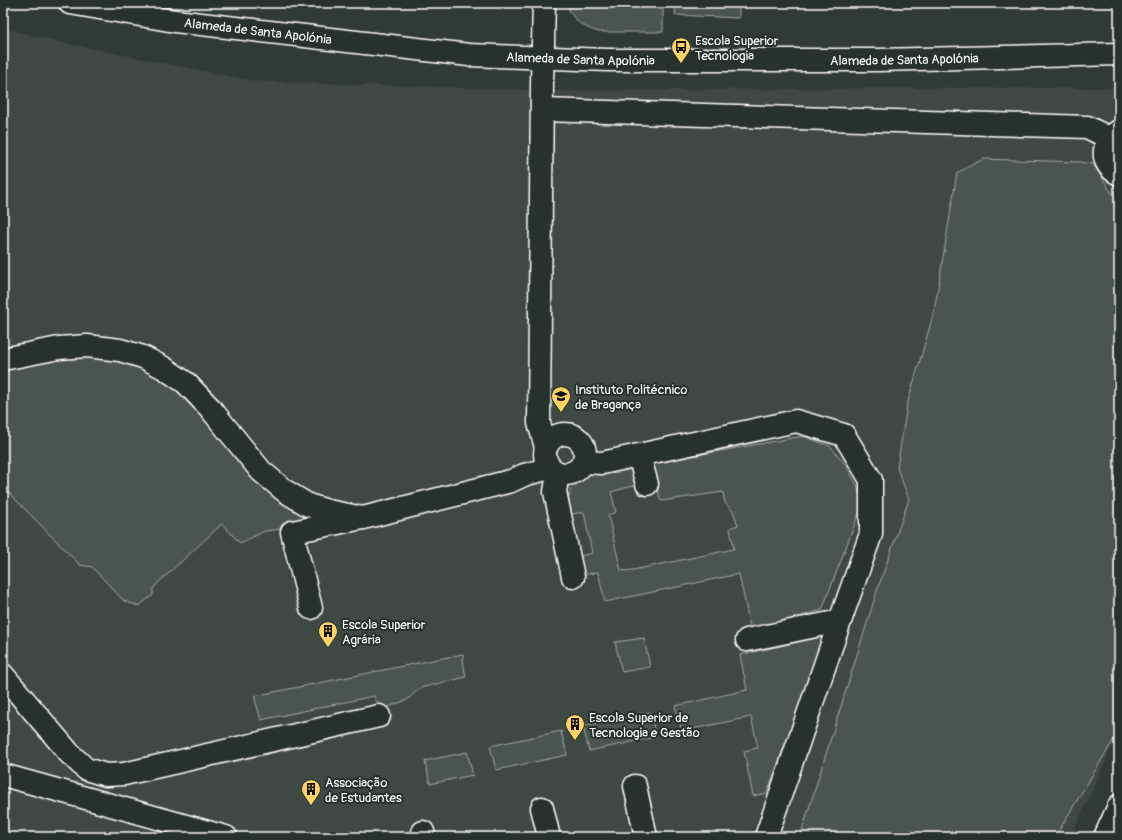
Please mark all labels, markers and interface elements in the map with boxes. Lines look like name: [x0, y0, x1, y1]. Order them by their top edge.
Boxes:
street label: Alameda de Santa Apolónia: [183, 15, 333, 48]
place label: Escola Superior Tecnologia: [695, 33, 779, 64]
bus stop icon: Escola Superior Tecnologia: [670, 36, 692, 64]
street label: Alameda de Santa Apolónia: [506, 49, 655, 69]
street label: Alameda de Santa Apolónia: [830, 50, 979, 69]
place label: Instituto Politécnico de Bragança: [575, 382, 688, 413]
school or university icon: Instituto Politécnico de Bragança: [550, 385, 572, 413]
place label: Escola Superior Agrária: [342, 617, 426, 648]
building icon: Escola Superior Agrária: [317, 620, 339, 648]
place label: Escola Superior de Tecnologia e Gestão: [589, 710, 700, 741]
building icon: Escola Superior de Tecnologia e Gestão: [564, 713, 586, 741]
place label: Associação de Estudantes: [325, 775, 402, 806]
building icon: Associação de Estudantes: [300, 778, 322, 806]

